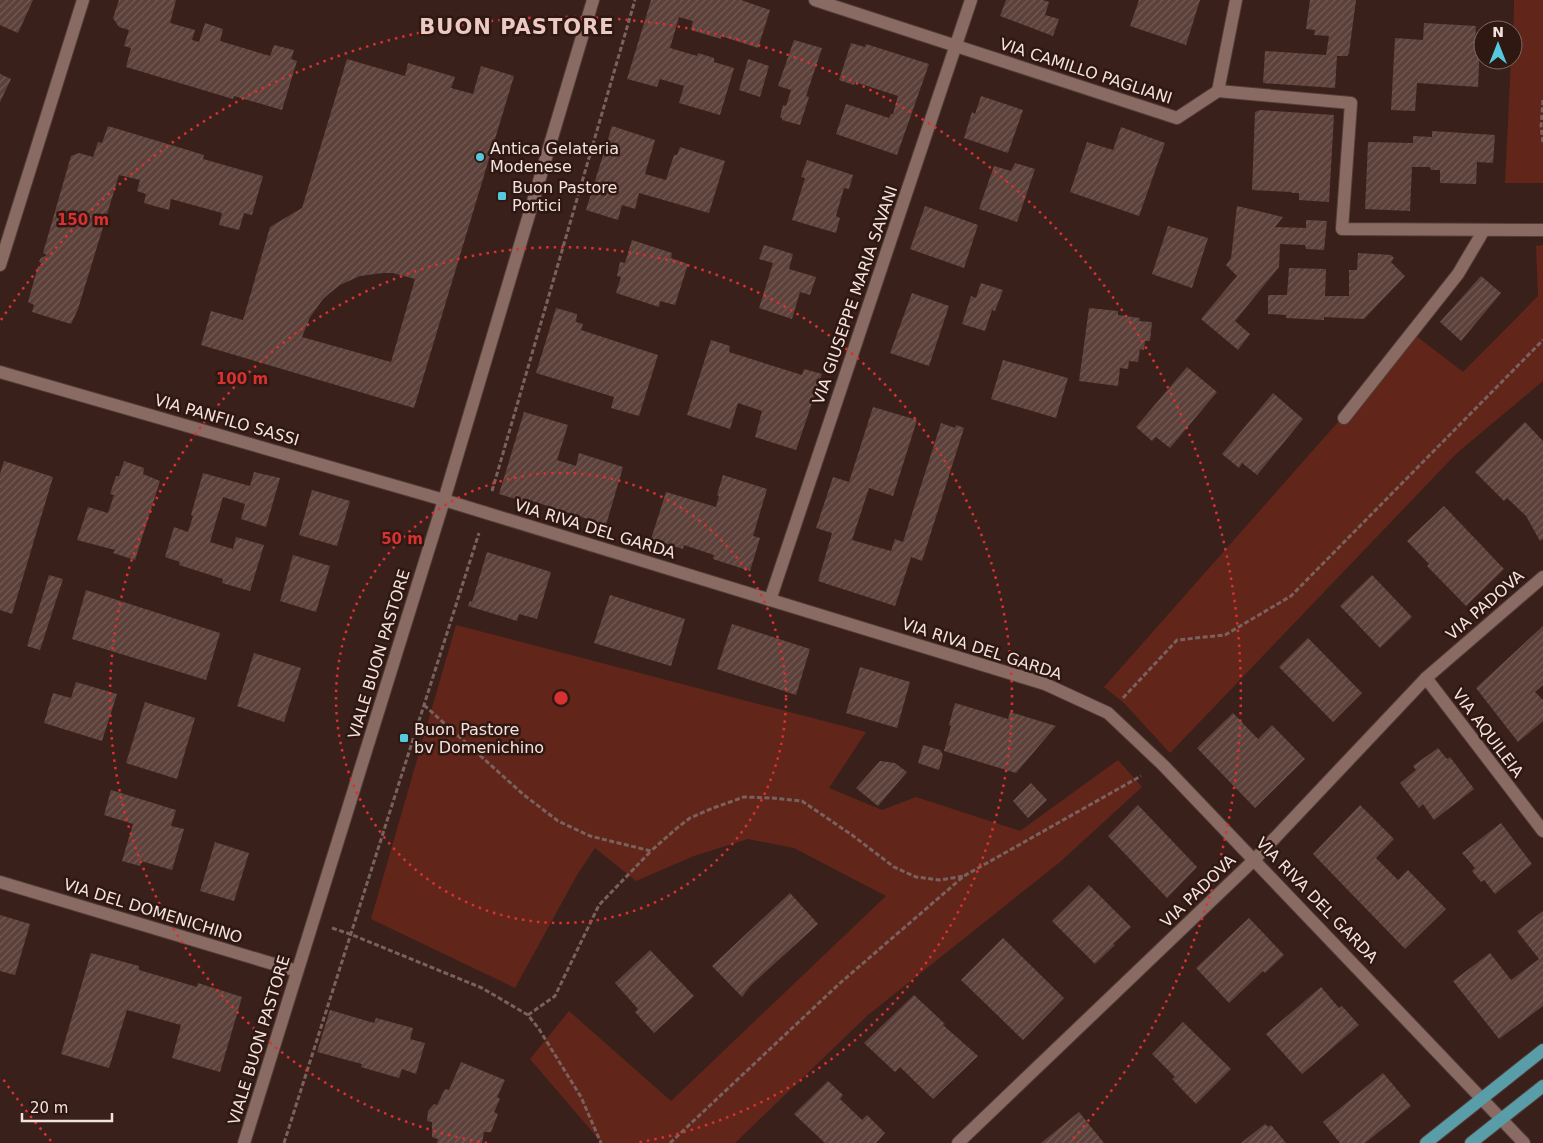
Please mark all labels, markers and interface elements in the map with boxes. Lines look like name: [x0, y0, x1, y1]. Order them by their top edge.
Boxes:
district label: BUON PASTORE: [419, 15, 615, 39]
north arrow: [1473, 20, 1523, 70]
text: N: [1492, 24, 1504, 40]
street label: VIA CAMILLO PAGLIANI: [997, 34, 1175, 108]
place label: Antica Gelateria Modenese: [490, 139, 619, 176]
marker: Antica Gelateria Modenese: [474, 151, 486, 163]
place label: Buon Pastore Portici: [512, 178, 617, 215]
street label: VIA GIUSEPPE MARIA SAVANI: [809, 183, 901, 407]
marker: Buon Pastore Portici: [496, 190, 508, 202]
text: 150 m: [57, 211, 109, 229]
text: 100 m: [216, 370, 268, 388]
street label: VIA PANFILO SASSI: [152, 390, 302, 450]
street label: VIA RIVA DEL GARDA: [512, 495, 678, 563]
text: 50 m: [381, 530, 423, 548]
street label: VIA PADOVA: [1442, 566, 1528, 644]
street label: VIALE BUON PASTORE: [344, 567, 414, 741]
street label: VIA RIVA DEL GARDA: [899, 614, 1065, 684]
street label: VIA AQUILEIA: [1448, 685, 1528, 781]
centre of rings: [552, 689, 570, 707]
place label: Buon Pastore bv Domenichino: [414, 720, 544, 757]
marker: Buon Pastore bv Domenichino: [398, 732, 410, 744]
street label: VIA RIVA DEL GARDA: [1252, 833, 1382, 967]
street label: VIA PADOVA: [1157, 851, 1239, 931]
street label: VIA DEL DOMENICHINO: [61, 875, 245, 947]
street label: VIALE BUON PASTORE: [224, 953, 294, 1127]
scale bar: [22, 1090, 112, 1122]
text: 20 m: [30, 1099, 68, 1117]

